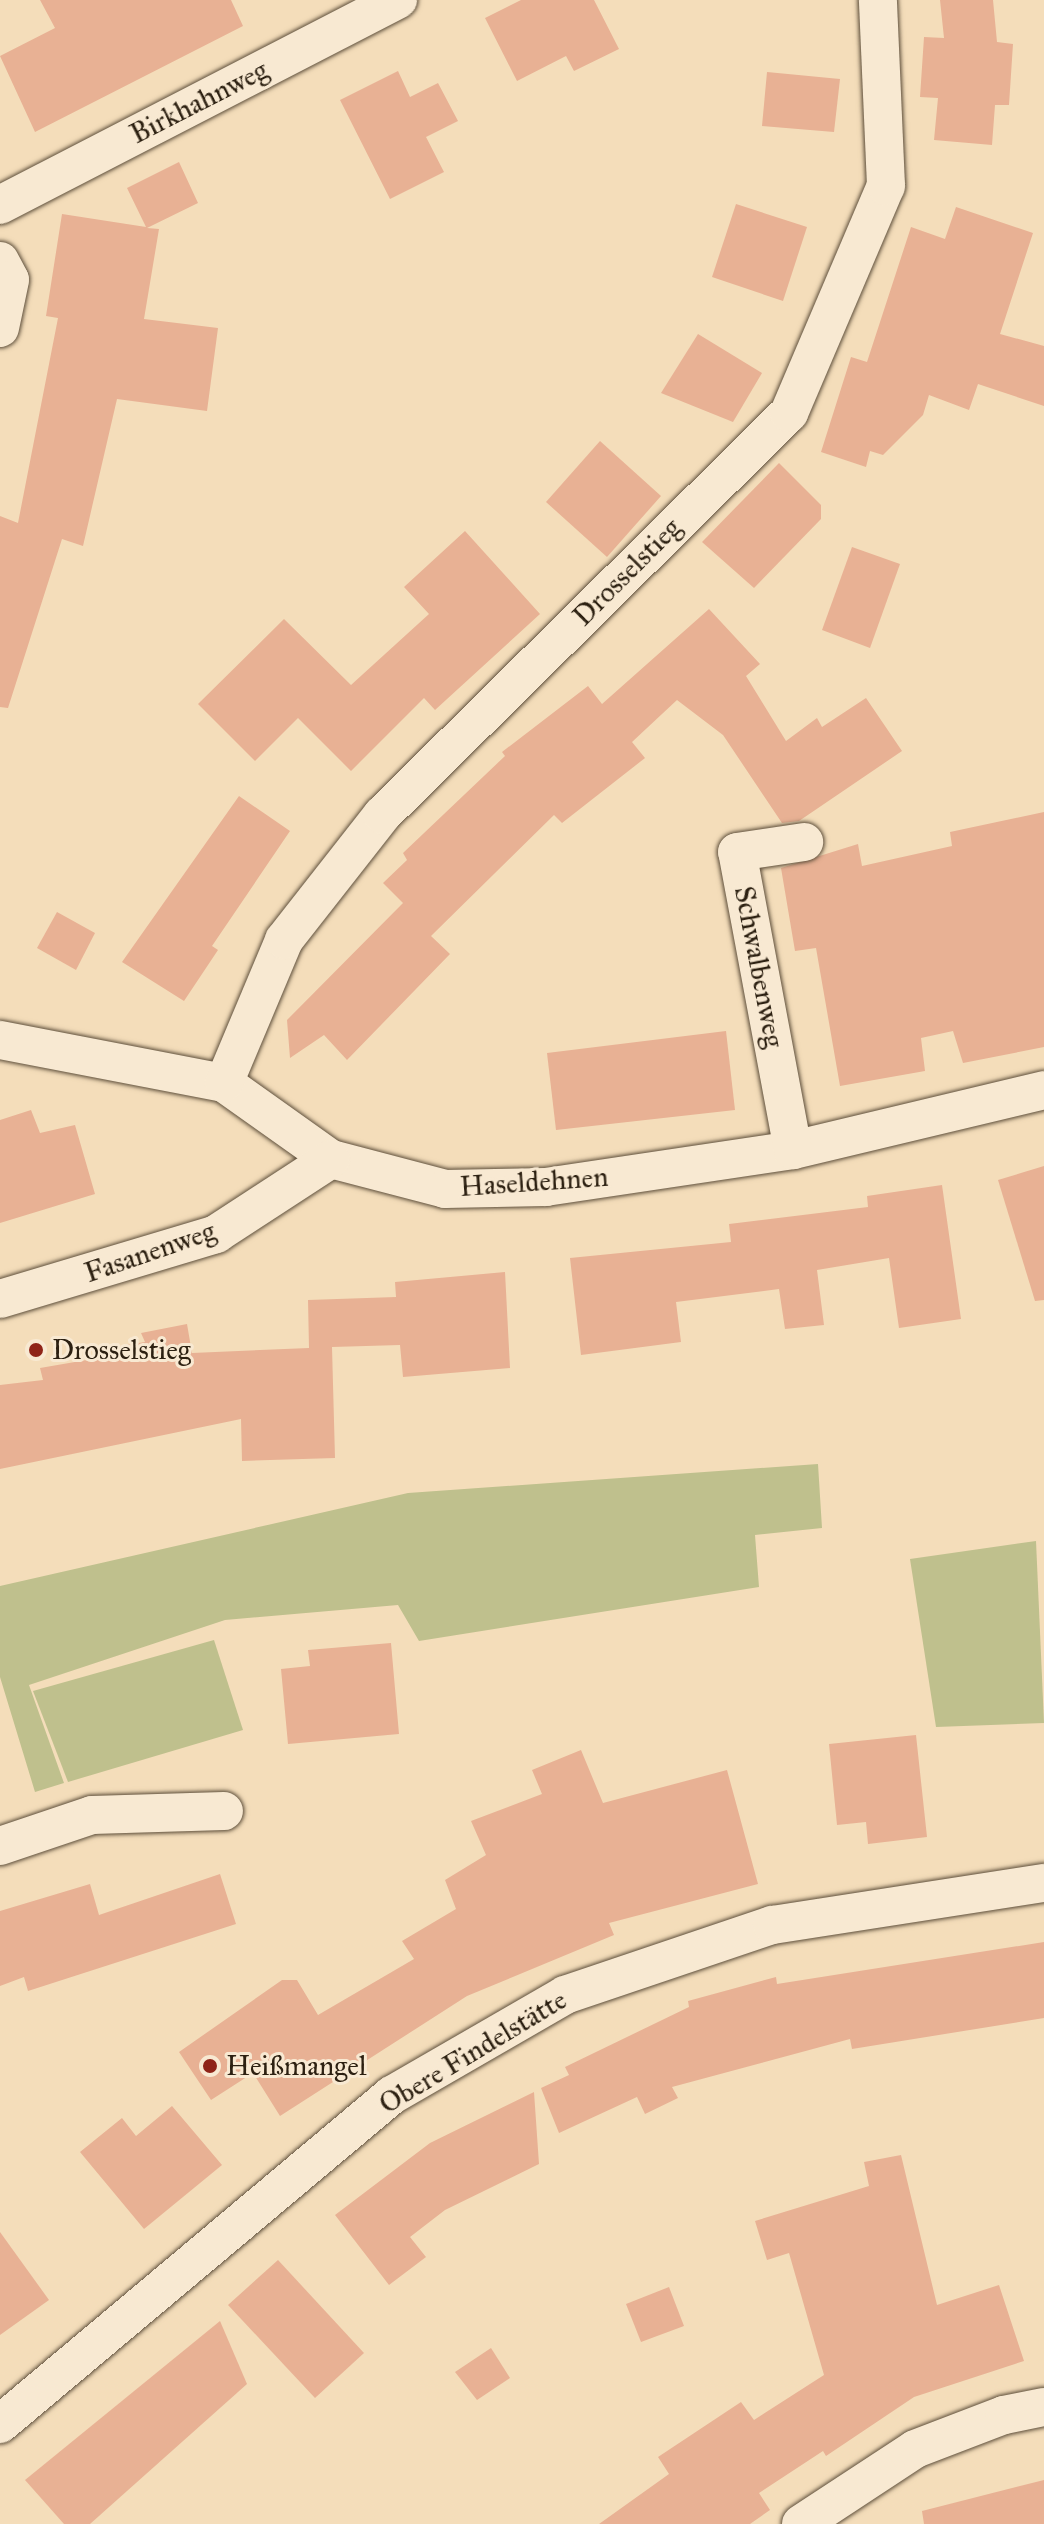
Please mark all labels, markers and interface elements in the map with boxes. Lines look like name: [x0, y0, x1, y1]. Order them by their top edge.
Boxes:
street label: Birkhahnweg: [125, 53, 273, 151]
street label: Drosselstieg: [566, 511, 688, 633]
street label: Schwalbenweg: [727, 883, 791, 1051]
street label: Haseldehnen: [459, 1160, 609, 1204]
street label: Fasanenweg: [80, 1214, 220, 1290]
place label: Drosselstieg: [52, 1333, 191, 1367]
marker: Drosselstieg: [27, 1341, 45, 1359]
street label: Obere Findelstätte: [373, 1983, 573, 2121]
place label: Heißmangel: [226, 2049, 366, 2083]
marker: Heißmangel: [201, 2057, 219, 2075]

